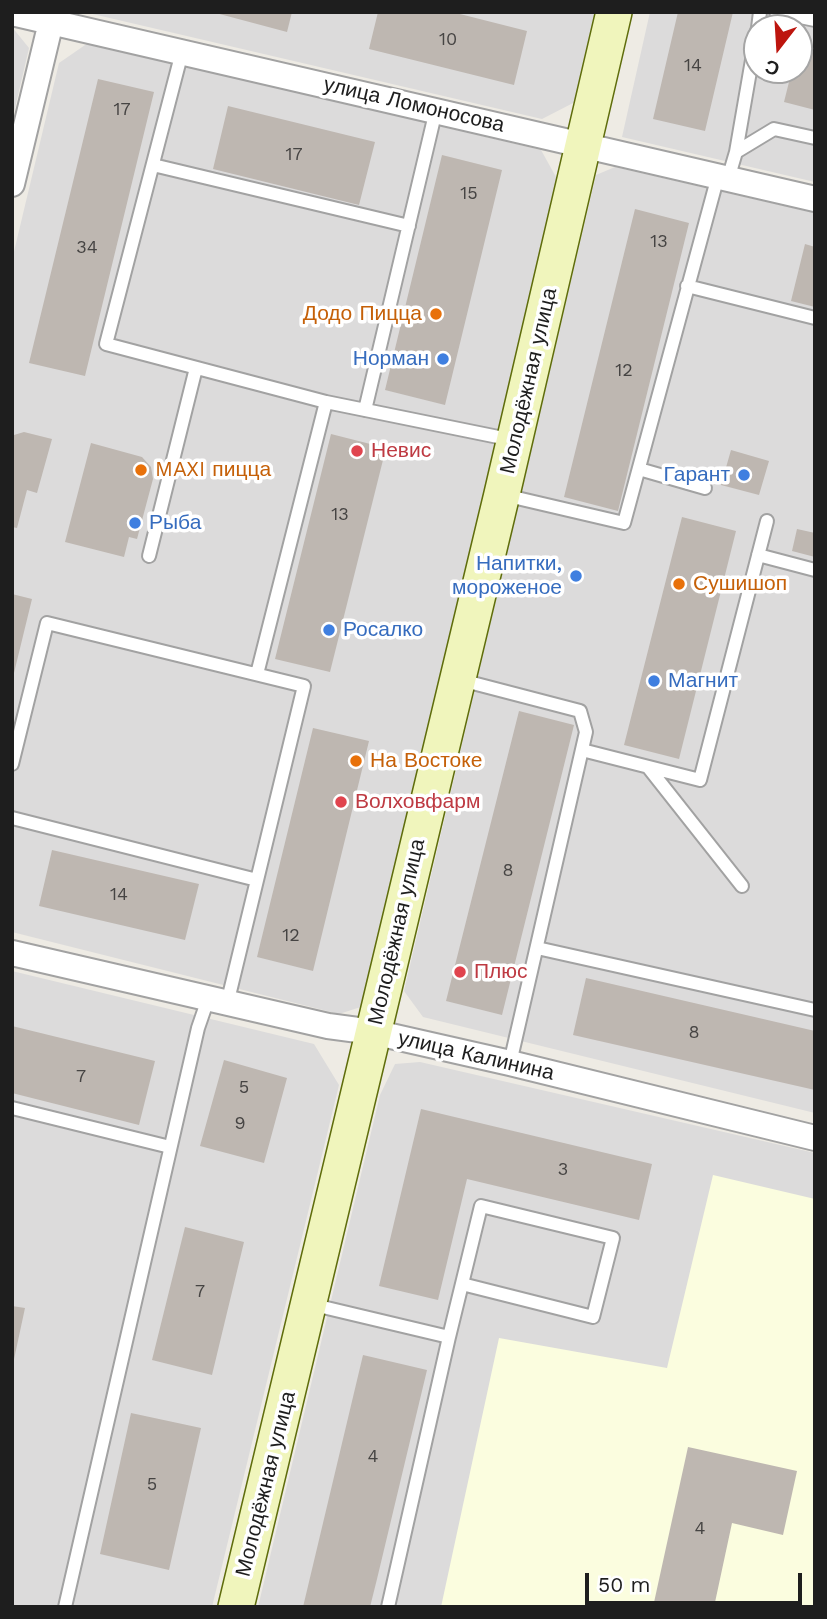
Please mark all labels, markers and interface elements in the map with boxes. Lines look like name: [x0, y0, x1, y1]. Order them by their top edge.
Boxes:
north arrow: [743, 14, 813, 84]
house number: 10: [439, 29, 457, 51]
house number: 14: [684, 55, 702, 77]
text: С: [762, 55, 782, 81]
street label: улица Ломоносова: [321, 72, 507, 138]
house number: 17: [113, 99, 131, 121]
house number: 17: [285, 144, 303, 166]
house number: 15: [460, 183, 478, 205]
house number: 13: [650, 231, 668, 253]
house number: 34: [76, 237, 98, 259]
street label: Молодёжная улица: [495, 286, 563, 476]
place label: Додо Пицца: [303, 301, 422, 327]
marker: Додо Пицца: [428, 306, 444, 322]
place label: Норман: [353, 346, 429, 372]
marker: Норман: [435, 351, 451, 367]
house number: 12: [615, 360, 633, 382]
place label: Невис: [371, 438, 431, 464]
marker: Невис: [349, 443, 365, 459]
place label: MAXI пицца: [155, 457, 271, 483]
marker: MAXI пицца: [133, 462, 149, 478]
place label: Гарант: [664, 462, 730, 488]
marker: Гарант: [736, 467, 752, 483]
house number: 13: [331, 504, 349, 526]
place label: Рыба: [149, 510, 201, 536]
marker: Рыба: [127, 515, 143, 531]
place label: Напитки, мороженое: [452, 551, 562, 601]
marker: Напитки, мороженое: [568, 568, 584, 584]
place label: Сушишоп: [693, 571, 787, 597]
marker: Сушишоп: [671, 576, 687, 592]
place label: Росалко: [343, 617, 423, 643]
marker: Росалко: [321, 622, 337, 638]
place label: Магнит: [668, 668, 738, 694]
marker: Магнит: [646, 673, 662, 689]
place label: На Востоке: [370, 748, 482, 774]
marker: На Востоке: [348, 753, 364, 769]
place label: Волховфарм: [355, 789, 480, 815]
marker: Волховфарм: [333, 794, 349, 810]
street label: Молодёжная улица: [363, 837, 431, 1027]
house number: 8: [502, 860, 514, 882]
house number: 14: [110, 884, 128, 906]
house number: 12: [282, 925, 300, 947]
place label: Плюс: [474, 959, 528, 985]
marker: Плюс: [452, 964, 468, 980]
house number: 8: [688, 1022, 700, 1044]
street label: улица Калинина: [396, 1026, 556, 1086]
house number: 7: [76, 1066, 86, 1088]
house number: 5: [239, 1077, 249, 1099]
house number: 9: [234, 1113, 246, 1135]
house number: 3: [558, 1159, 568, 1181]
house number: 7: [195, 1281, 205, 1303]
street label: Молодёжная улица: [231, 1389, 301, 1579]
house number: 4: [368, 1446, 378, 1468]
house number: 5: [147, 1474, 157, 1496]
house number: 4: [695, 1518, 705, 1540]
scale bar: [589, 1560, 806, 1604]
text: 50 m: [598, 1572, 650, 1597]

